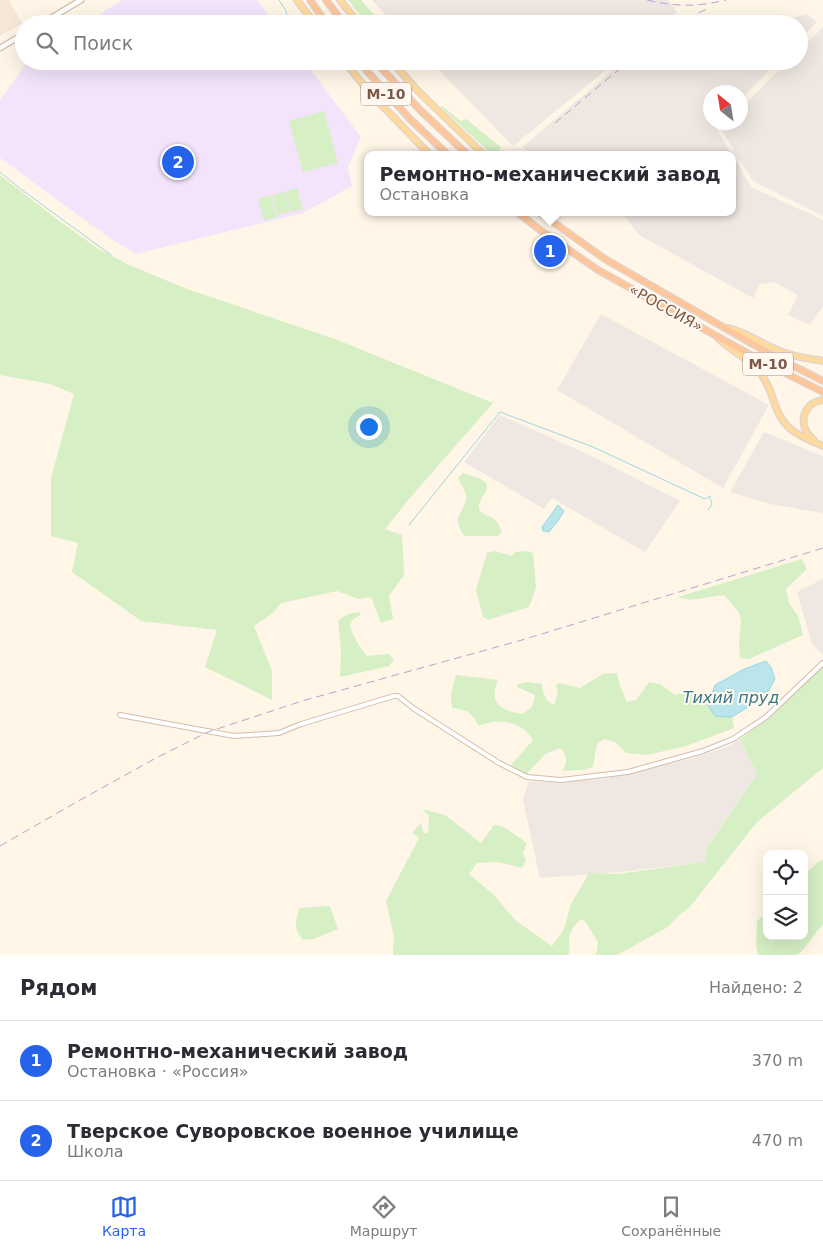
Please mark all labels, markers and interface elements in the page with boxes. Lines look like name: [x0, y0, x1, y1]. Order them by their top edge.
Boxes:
search box: [15, 15, 808, 70]
icon: search: [33, 29, 61, 57]
text: Поиск: [73, 32, 133, 54]
road number: М-10: [361, 82, 411, 106]
north arrow: [703, 85, 748, 130]
pin: 2: [162, 143, 194, 181]
popup: [364, 151, 736, 216]
text: Ремонтно-механический завод: [379, 163, 721, 185]
text: Остановка: [379, 185, 469, 204]
pin: 1: [534, 232, 566, 270]
street label: «РОССИЯ»: [626, 280, 706, 336]
road number: М-10: [743, 352, 793, 376]
your location: [356, 414, 382, 440]
water label: Тихий пруд: [683, 688, 779, 707]
map controls: [763, 850, 808, 940]
button: locate: [763, 850, 808, 895]
button: layers: [763, 895, 808, 940]
text: Рядом: [20, 976, 97, 1000]
text: Найдено: 2: [709, 978, 803, 997]
text: Ремонтно-механический завод: [67, 1040, 408, 1062]
text: 1: [30, 1051, 42, 1070]
text: 370 m: [752, 1051, 803, 1070]
text: Остановка · «Россия»: [67, 1062, 249, 1081]
text: Тверское Суворовское военное училище: [67, 1120, 519, 1142]
text: 2: [30, 1131, 42, 1150]
text: 470 m: [752, 1131, 803, 1150]
text: Школа: [67, 1142, 124, 1161]
tab: Карта: [102, 1193, 146, 1239]
tab: Маршрут: [350, 1193, 417, 1239]
tab: Сохранённые: [621, 1193, 721, 1239]

